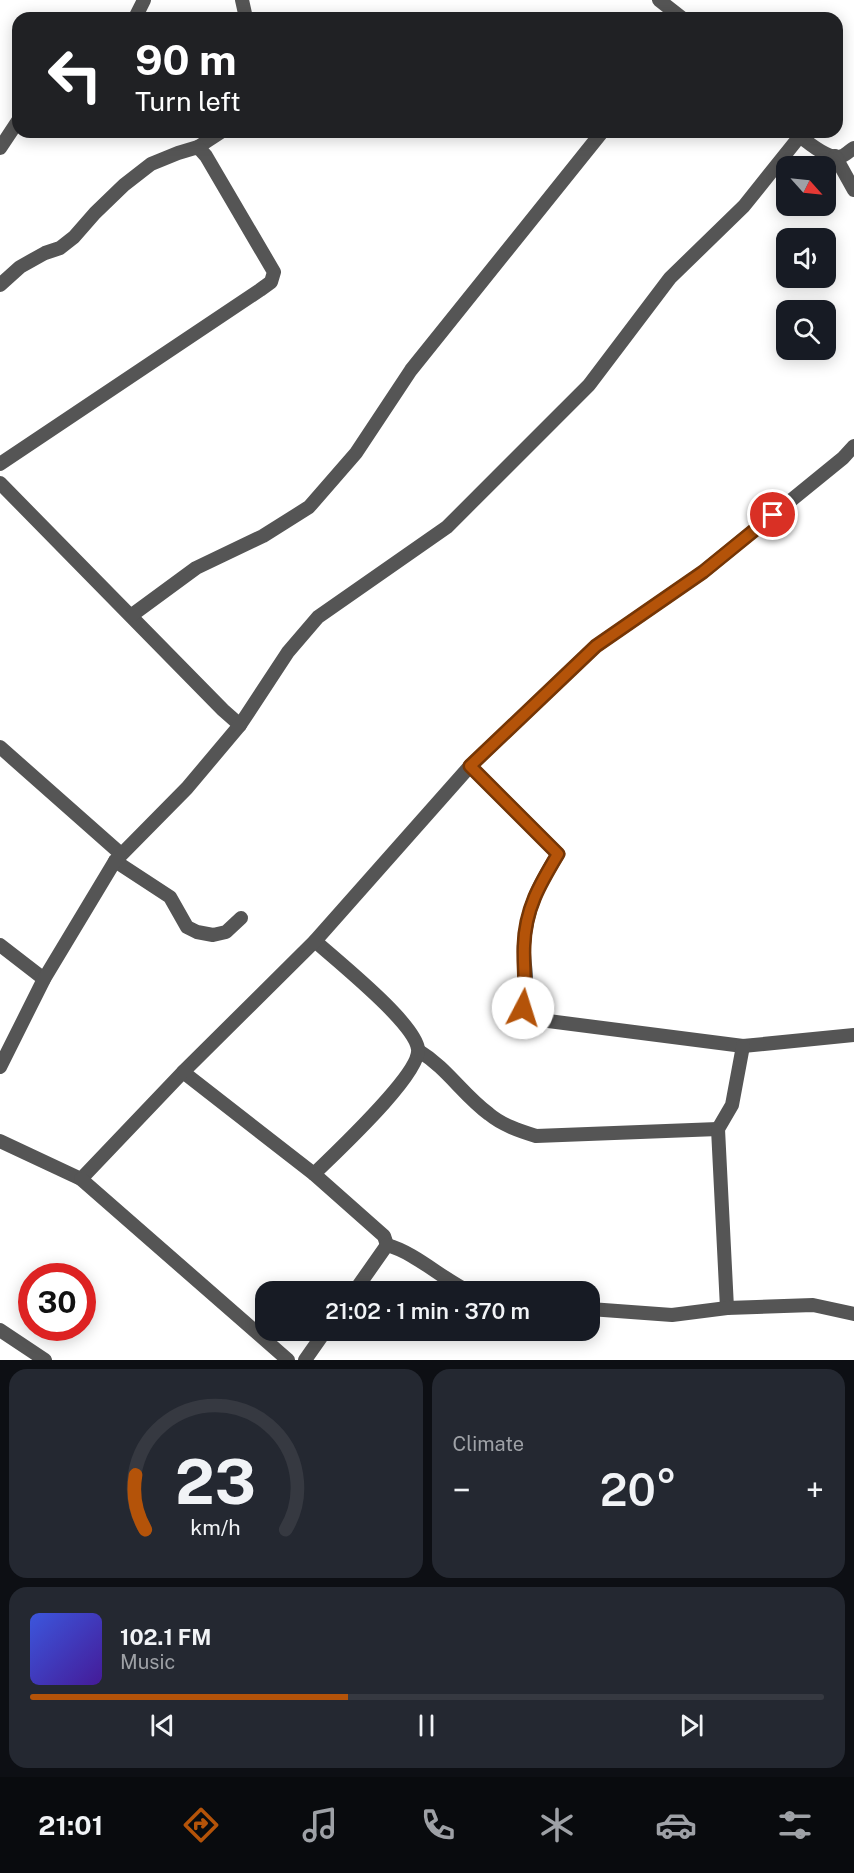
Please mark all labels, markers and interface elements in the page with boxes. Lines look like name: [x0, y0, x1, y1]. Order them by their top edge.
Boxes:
text: 90 m: [135, 35, 237, 84]
icon: left: [36, 36, 114, 114]
text: Turn left: [135, 85, 241, 117]
north arrow: [776, 156, 836, 216]
map controls: [776, 156, 836, 360]
button: sound: [776, 228, 836, 288]
button: search: [776, 300, 836, 360]
pin: [747, 489, 798, 540]
icon: arrive: [756, 498, 789, 531]
position arrow: [491, 976, 555, 1040]
speed limit sign: 30: [18, 1263, 96, 1341]
text: 21:02 · 1 min · 370 m: [325, 1298, 530, 1324]
text: Climate: [453, 1432, 524, 1456]
text: 23: [175, 1445, 256, 1518]
text: 20°: [600, 1463, 677, 1516]
text: −: [453, 1471, 471, 1509]
text: +: [806, 1471, 824, 1509]
text: km/h: [191, 1516, 241, 1541]
text: 102.1 FM: [120, 1624, 212, 1650]
text: Music: [120, 1650, 175, 1674]
icon: previous: [146, 1709, 179, 1742]
icon: pause: [410, 1709, 443, 1742]
icon: next: [675, 1709, 708, 1742]
icon: directions: [180, 1804, 222, 1846]
icon: music: [299, 1804, 341, 1846]
icon: phone: [417, 1804, 459, 1846]
icon: climate: [536, 1804, 578, 1846]
icon: car: [655, 1804, 697, 1846]
icon: filters: [774, 1804, 816, 1846]
text: 21:01: [38, 1809, 103, 1841]

